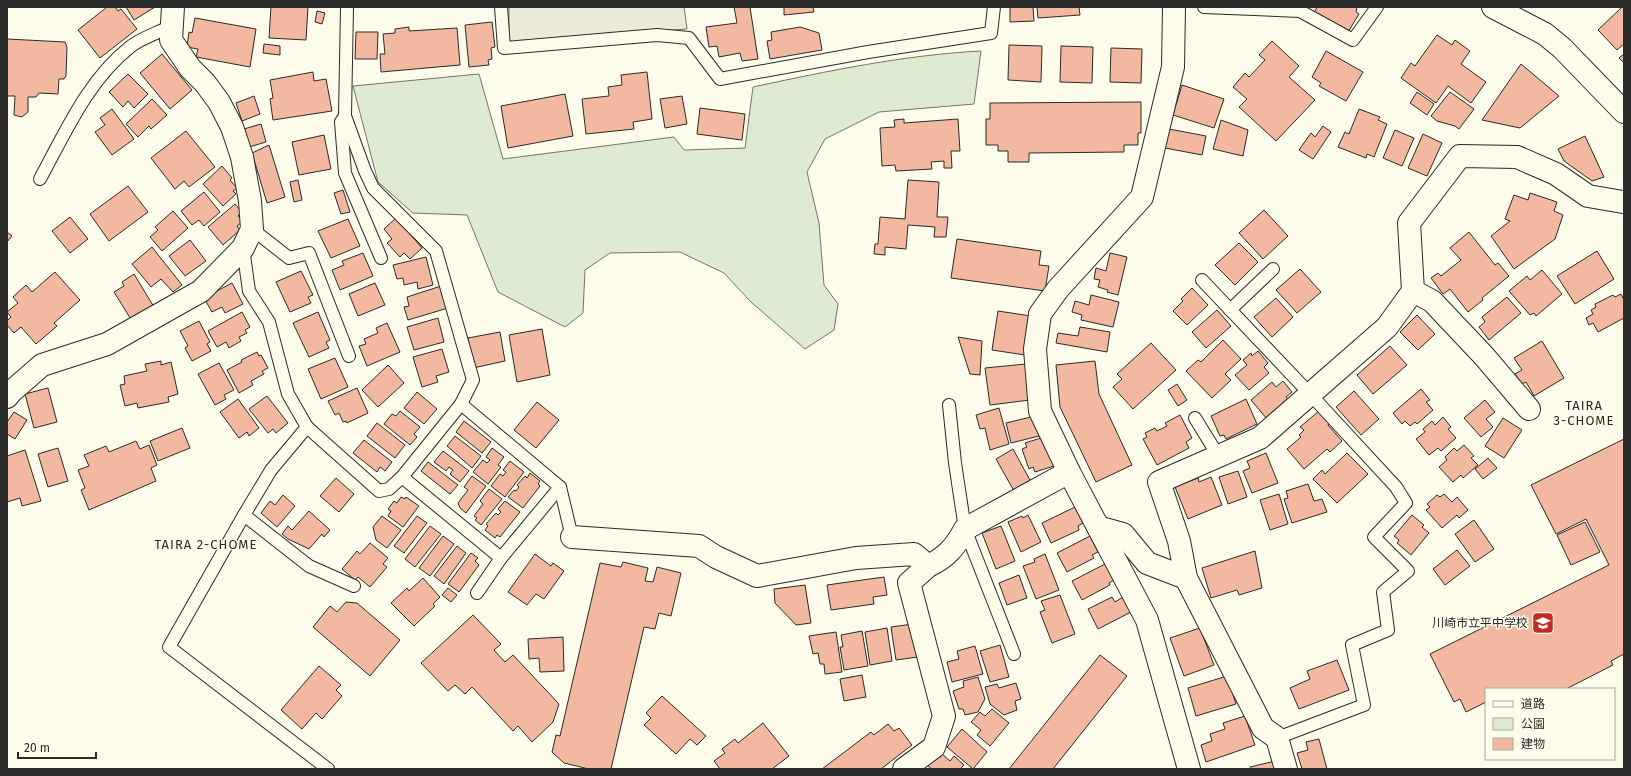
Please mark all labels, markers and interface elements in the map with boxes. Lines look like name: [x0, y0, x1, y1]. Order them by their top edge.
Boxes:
district label: TAIRA 3-CHOME: [1554, 398, 1614, 428]
district label: TAIRA 2-CHOME: [155, 537, 257, 552]
school or university icon: 川崎市立平中学校: [1530, 610, 1556, 636]
place label: 川崎市立平中学校: [1432, 616, 1528, 630]
legend: [1485, 688, 1615, 760]
text: 道路: [1521, 697, 1545, 711]
text: 公園: [1521, 717, 1545, 731]
scale bar: [18, 734, 96, 760]
text: 建物: [1521, 737, 1545, 751]
text: 20 m: [24, 741, 50, 755]

